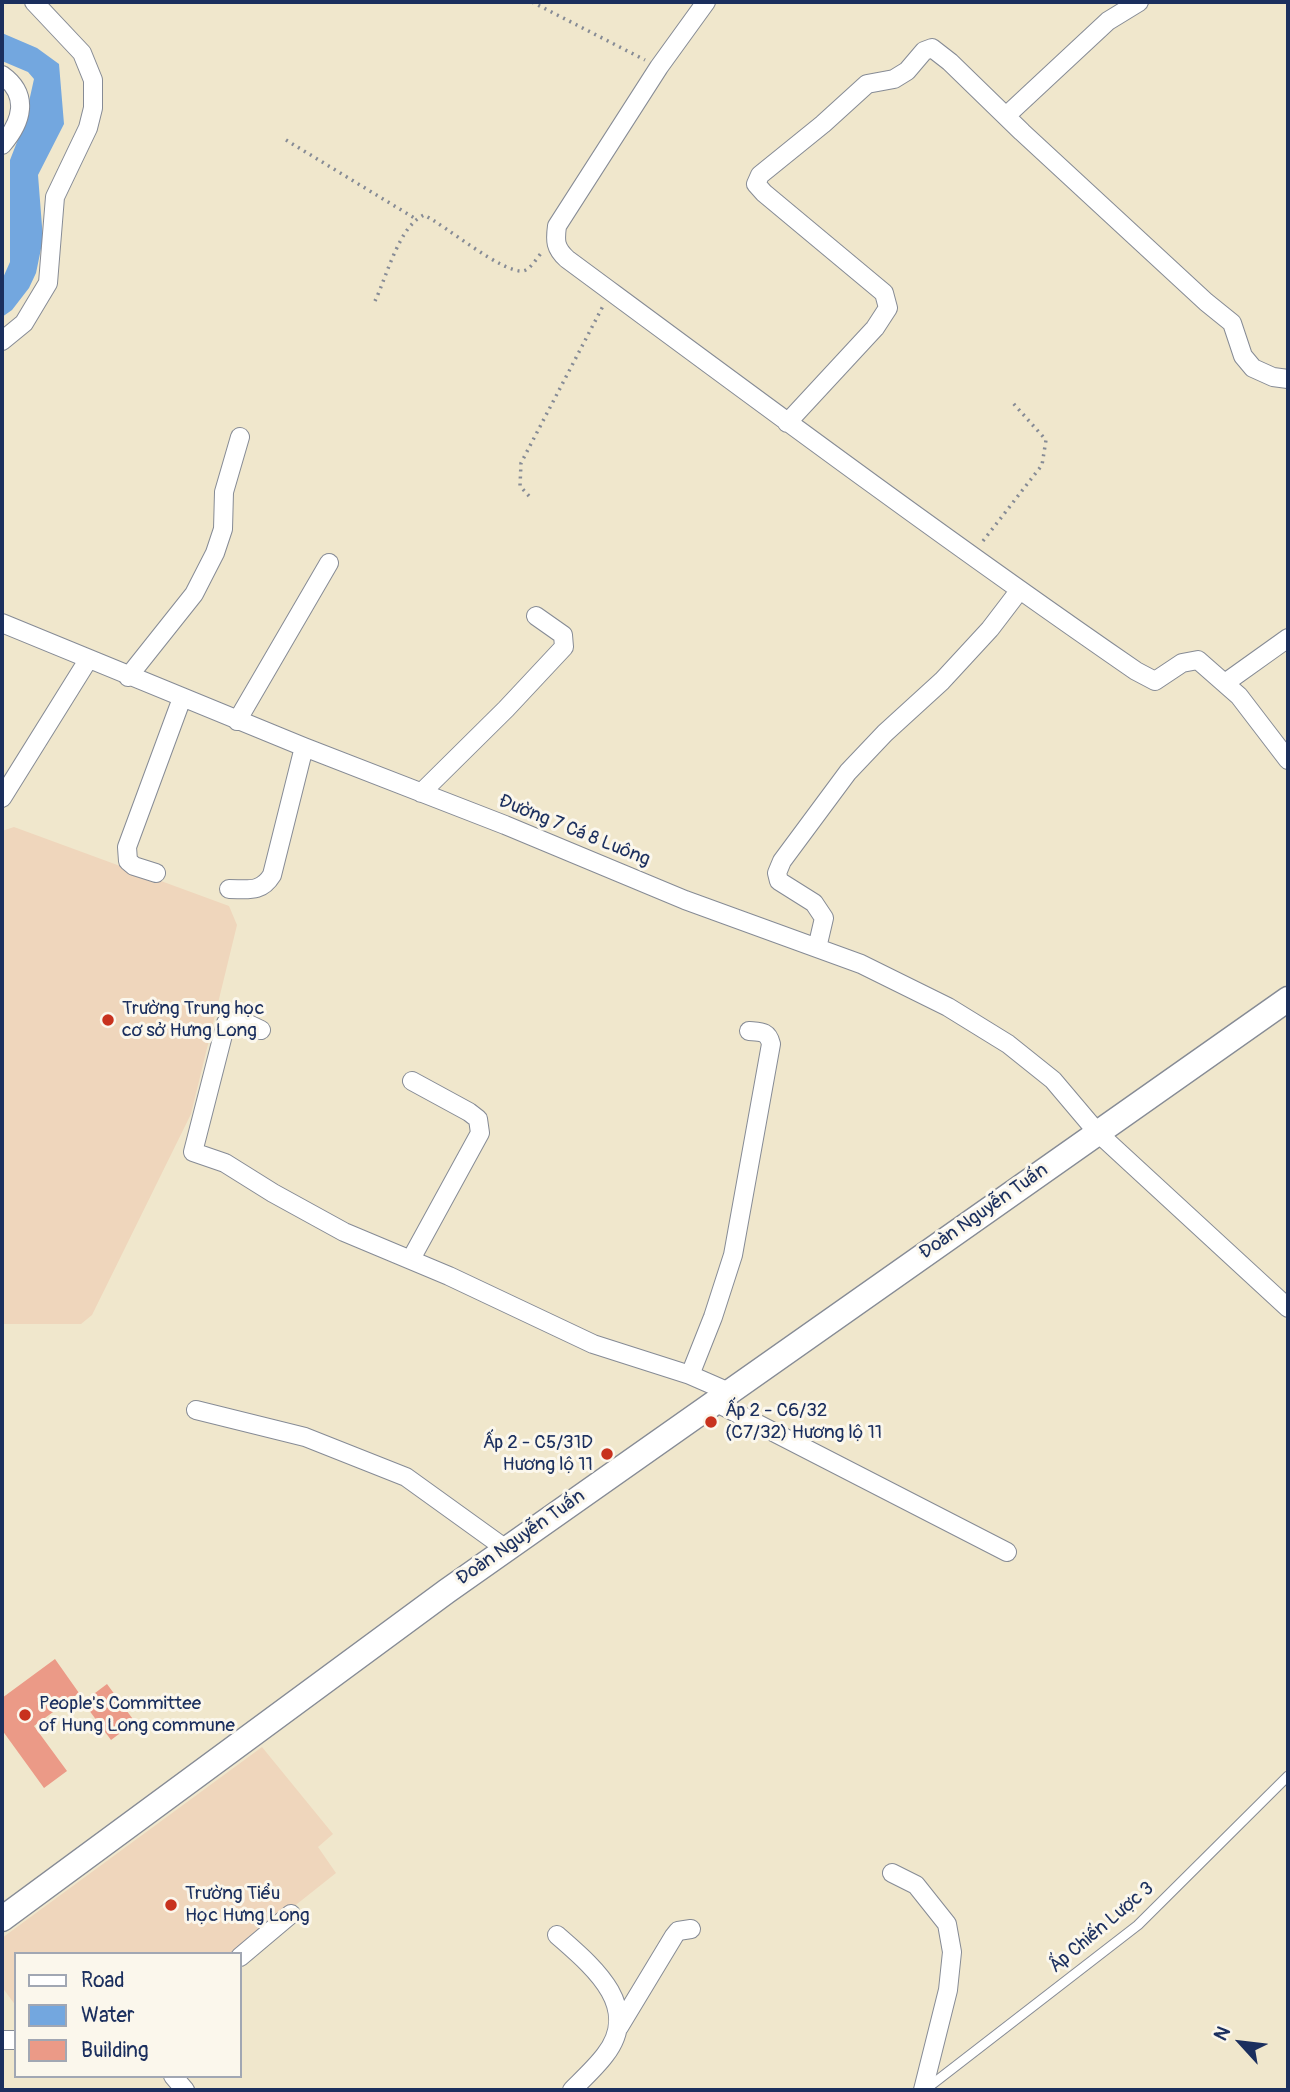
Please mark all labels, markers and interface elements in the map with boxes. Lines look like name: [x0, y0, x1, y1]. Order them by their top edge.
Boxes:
street label: Đường 7 Cá 8 Luông: [495, 790, 653, 872]
place label: Trường Trung học cơ sở Hưng Long: [122, 998, 264, 1042]
marker: Trường Trung học cơ sở Hưng Long: [100, 1012, 116, 1028]
street label: Đoàn Nguyễn Tuấn: [915, 1159, 1053, 1265]
place label: Ấp 2 - C6/32 (C7/32) Hương lộ 11: [725, 1400, 882, 1444]
marker: Ấp 2 - C6/32 (C7/32) Hương lộ 11: [703, 1414, 719, 1430]
place label: Ấp 2 - C5/31D Hương lộ 11: [483, 1432, 593, 1476]
marker: Ấp 2 - C5/31D Hương lộ 11: [599, 1446, 615, 1462]
street label: Đoàn Nguyễn Tuấn: [452, 1485, 590, 1591]
place label: People's Committee of Hung Long commune: [39, 1693, 235, 1737]
marker: People's Committee of Hung Long commune: [17, 1707, 33, 1723]
street label: Ấp Chiến Lược 3: [1045, 1878, 1159, 1978]
place label: Trường Tiểu Học Hưng Long: [185, 1883, 310, 1927]
marker: Trường Tiểu Học Hưng Long: [163, 1897, 179, 1913]
legend: [14, 1952, 242, 2078]
text: Road: [81, 1967, 125, 1994]
text: Water: [81, 2002, 134, 2029]
north arrow: [1206, 2008, 1276, 2078]
text: N: [1209, 2022, 1236, 2045]
text: Building: [81, 2037, 148, 2064]

